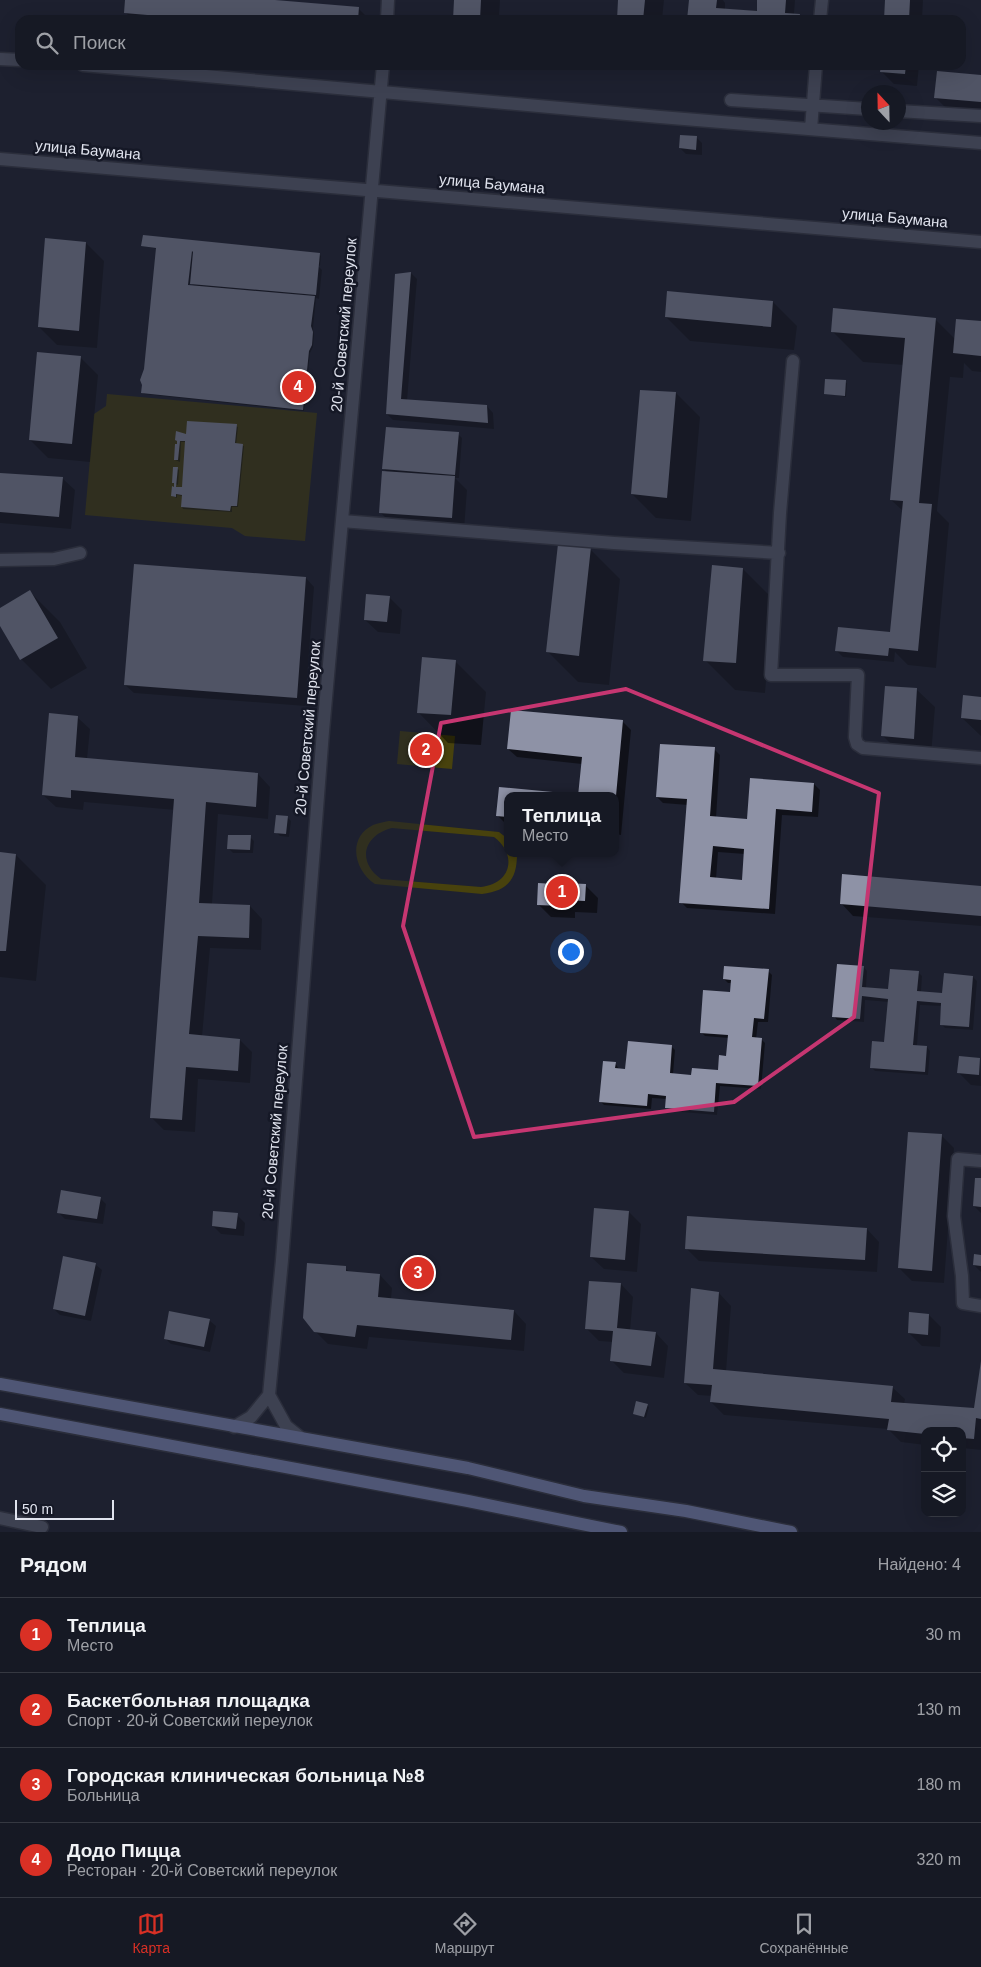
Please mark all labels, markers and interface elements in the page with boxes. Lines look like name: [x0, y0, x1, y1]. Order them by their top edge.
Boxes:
search box: [15, 15, 966, 70]
icon: search: [33, 29, 61, 57]
text: Поиск: [73, 32, 126, 53]
north arrow: [861, 85, 906, 130]
street label: улица Баумана: [34, 136, 142, 163]
street label: улица Баумана: [438, 170, 546, 197]
street label: улица Баумана: [841, 204, 949, 231]
street label: 20-й Советский переулок: [327, 237, 360, 413]
pin: 4: [282, 368, 314, 406]
street label: 20-й Советский переулок: [291, 640, 324, 816]
pin: 2: [410, 731, 442, 769]
popup: [504, 792, 619, 857]
text: Теплица: [522, 805, 601, 826]
text: Место: [522, 827, 568, 844]
pin: 1: [546, 873, 578, 911]
your location: [558, 939, 584, 965]
street label: 20-й Советский переулок: [258, 1044, 291, 1220]
pin: 3: [402, 1254, 434, 1292]
map controls: [921, 1427, 966, 1517]
button: locate: [921, 1427, 966, 1472]
button: layers: [921, 1472, 966, 1517]
scale bar: [15, 1497, 114, 1520]
text: 50 m: [22, 1501, 53, 1517]
text: Рядом: [20, 1553, 87, 1576]
text: Найдено: 4: [878, 1556, 961, 1573]
text: Теплица: [67, 1615, 146, 1636]
text: 1: [32, 1626, 40, 1643]
text: 30 m: [925, 1626, 961, 1643]
text: Место: [67, 1637, 113, 1654]
text: Баскетбольная площадка: [67, 1690, 310, 1711]
text: 2: [32, 1701, 40, 1718]
text: 130 m: [917, 1701, 961, 1718]
text: Спорт · 20-й Советский переулок: [67, 1712, 313, 1729]
text: Городская клиническая больница №8: [67, 1765, 425, 1786]
text: 3: [32, 1776, 40, 1793]
text: 180 m: [917, 1776, 961, 1793]
text: Больница: [67, 1787, 140, 1804]
text: Додо Пицца: [67, 1840, 181, 1861]
text: 4: [32, 1851, 40, 1868]
text: 320 m: [917, 1851, 961, 1868]
text: Ресторан · 20-й Советский переулок: [67, 1862, 337, 1879]
tab: Карта: [132, 1910, 170, 1956]
tab: Маршрут: [435, 1910, 495, 1956]
tab: Сохранённые: [759, 1910, 849, 1956]

